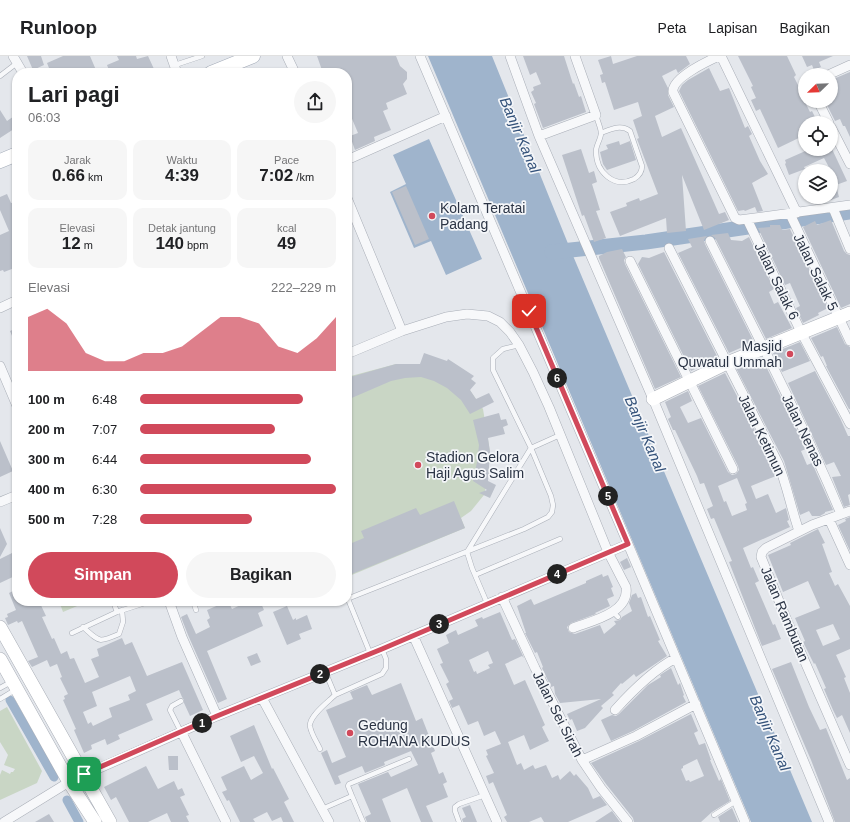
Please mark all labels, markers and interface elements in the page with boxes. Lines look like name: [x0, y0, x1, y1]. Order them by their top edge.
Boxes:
text: Runloop: [20, 17, 97, 38]
text: Peta: [658, 20, 686, 36]
text: Lapisan: [708, 20, 757, 36]
text: Bagikan: [779, 20, 830, 36]
north arrow: [798, 68, 838, 108]
map controls: [798, 68, 838, 204]
button: share: [294, 81, 336, 123]
text: Lari pagi: [28, 82, 120, 107]
water label: Banjir Kanal: [497, 94, 544, 176]
text: 06:03: [28, 110, 61, 125]
button: locate: [798, 116, 838, 156]
text: Jarak: [64, 154, 91, 166]
text: Waktu: [167, 154, 197, 166]
text: Pace: [274, 154, 299, 166]
button: layers: [798, 164, 838, 204]
text: 0.66: [52, 166, 85, 185]
text: 4:39: [165, 166, 199, 185]
text: 7:02: [259, 166, 293, 185]
text: km: [85, 171, 103, 183]
text: /km: [293, 171, 314, 183]
place label: Kolam Teratai Padang: [440, 200, 525, 232]
marker: Kolam Teratai Padang: [427, 211, 437, 221]
text: Elevasi: [60, 222, 95, 234]
text: Detak jantung: [148, 222, 216, 234]
text: kcal: [277, 222, 296, 234]
street label: Jalan Salak 5: [790, 231, 842, 313]
text: 12: [62, 234, 81, 253]
text: 140: [156, 234, 184, 253]
text: 49: [277, 234, 296, 253]
text: m: [81, 239, 93, 251]
text: bpm: [184, 239, 208, 251]
street label: Jalan Salak 6: [751, 240, 803, 322]
text: Elevasi: [28, 280, 70, 295]
text: 222–229 m: [271, 280, 336, 295]
pin: [512, 294, 546, 328]
icon: check: [518, 300, 540, 322]
place label: Masjid Quwatul Ummah: [678, 338, 782, 370]
marker: Masjid Quwatul Ummah: [785, 349, 795, 359]
pin: 6: [547, 368, 567, 388]
text: 6: [554, 372, 560, 384]
text: 100 m: [28, 392, 65, 407]
text: 6:48: [92, 392, 117, 407]
street label: Jalan Ketimun: [735, 392, 789, 478]
street label: Jalan Nenas: [779, 392, 827, 468]
water label: Banjir Kanal: [622, 393, 669, 475]
text: 200 m: [28, 422, 65, 437]
text: 7:07: [92, 422, 117, 437]
place label: Stadion Gelora Haji Agus Salim: [426, 449, 524, 481]
text: 300 m: [28, 452, 65, 467]
text: 6:44: [92, 452, 117, 467]
marker: Stadion Gelora Haji Agus Salim: [413, 460, 423, 470]
text: 400 m: [28, 482, 65, 497]
text: 6:30: [92, 482, 117, 497]
pin: 5: [598, 486, 618, 506]
text: 5: [605, 490, 611, 502]
text: 500 m: [28, 512, 65, 527]
text: 7:28: [92, 512, 117, 527]
button: Simpan: [28, 552, 178, 598]
button: Bagikan: [186, 552, 336, 598]
pin: 4: [547, 564, 567, 584]
street label: Jalan Rambutan: [758, 564, 812, 664]
text: 4: [554, 568, 560, 580]
pin: 3: [429, 614, 449, 634]
text: 3: [436, 618, 442, 630]
pin: 2: [310, 664, 330, 684]
text: 2: [317, 668, 323, 680]
street label: Jalan Sei Sirah: [529, 668, 587, 760]
water label: Banjir Kanal: [747, 692, 794, 774]
pin: 1: [192, 713, 212, 733]
text: 1: [199, 717, 205, 729]
place label: Gedung ROHANA KUDUS: [358, 717, 470, 749]
marker: Gedung ROHANA KUDUS: [345, 728, 355, 738]
pin: [67, 757, 101, 791]
icon: arrive: [73, 763, 95, 785]

